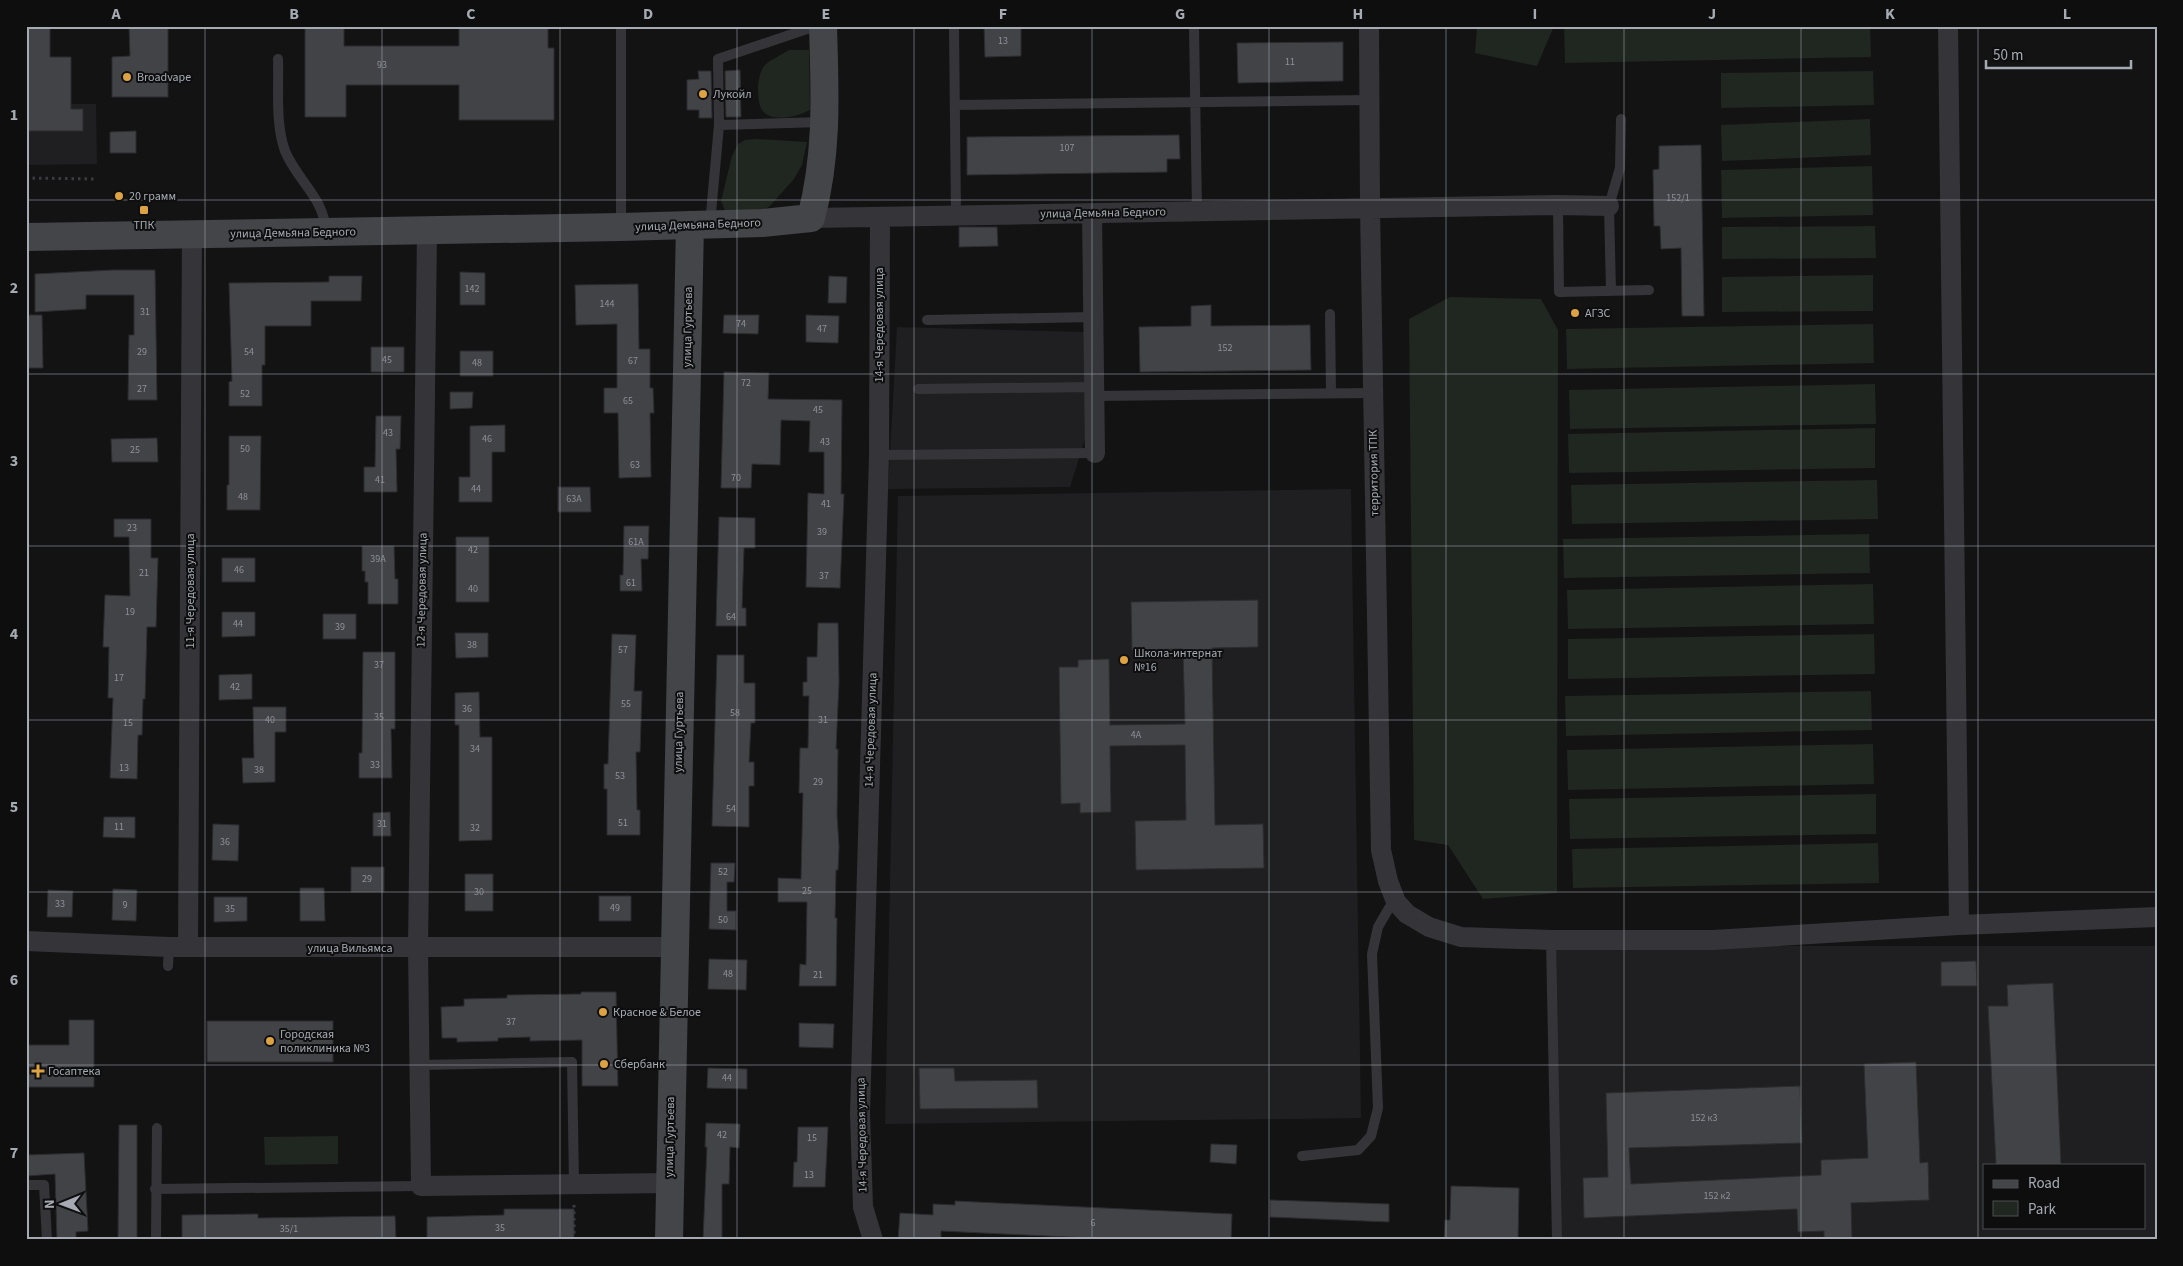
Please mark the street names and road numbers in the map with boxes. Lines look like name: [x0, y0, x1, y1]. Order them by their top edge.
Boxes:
street label: улица Демьяна Бедного: [1040, 203, 1166, 223]
street label: улица Демьяна Бедного: [635, 214, 761, 236]
street label: улица Демьяна Бедного: [230, 223, 356, 243]
street label: 14-я Чередовая улица: [871, 268, 888, 382]
street label: улица Гуртьева: [679, 286, 697, 368]
street label: территория ТПК: [1365, 430, 1383, 516]
street label: 12-я Чередовая улица: [412, 532, 432, 648]
street label: 11-я Чередовая улица: [182, 534, 199, 648]
street label: 14-я Чередовая улица: [860, 672, 882, 788]
street label: улица Гуртьева: [670, 691, 688, 773]
street label: улица Вильямса: [307, 940, 393, 957]
street label: 14-я Чередовая улица: [852, 1077, 872, 1193]
street label: улица Гуртьева: [661, 1096, 679, 1178]

